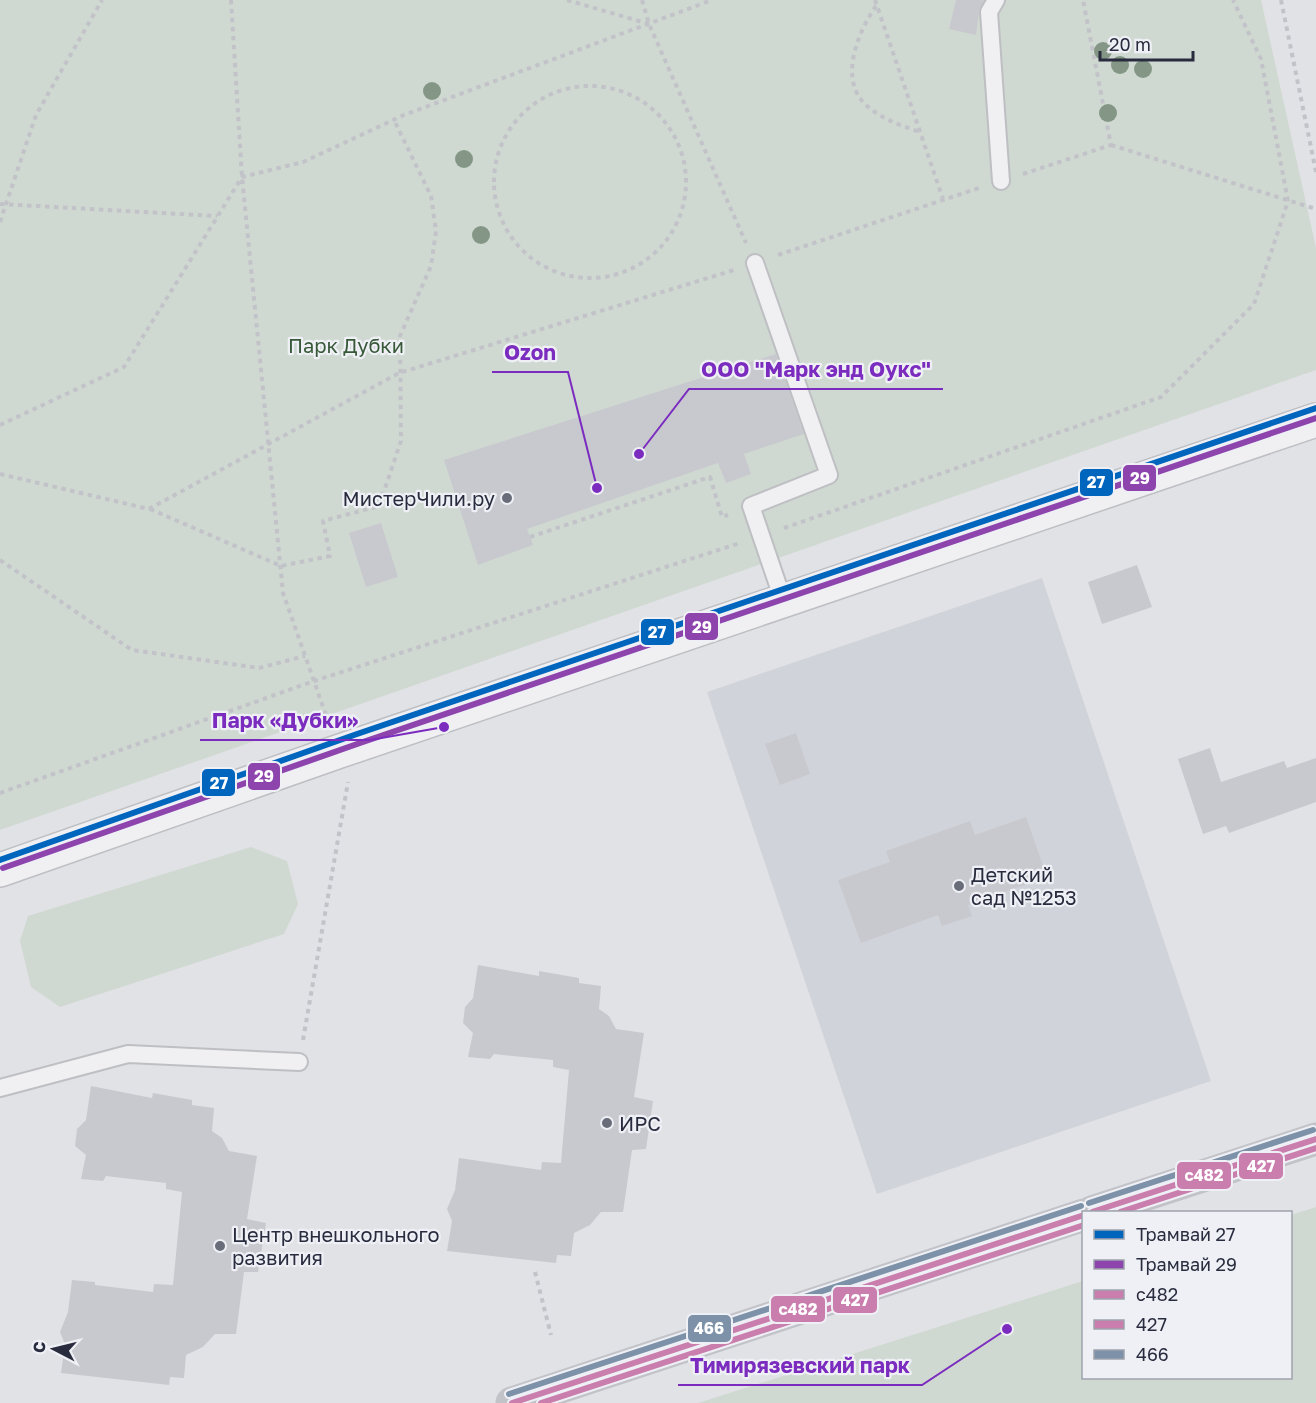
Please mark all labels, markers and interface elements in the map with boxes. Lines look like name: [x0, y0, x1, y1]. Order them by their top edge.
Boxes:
scale bar: [1100, 24, 1193, 62]
text: 20 m: [1109, 33, 1151, 55]
park label: Парк Дубки: [288, 333, 404, 357]
callout: Ozon: [492, 333, 568, 372]
text: Ozon: [504, 339, 556, 365]
callout: ООО "Марк энд Оукс": [689, 350, 943, 389]
text: ООО "Марк энд Оукс": [701, 356, 931, 382]
line badge: 29: [1122, 464, 1157, 492]
line badge: 27: [1079, 468, 1114, 497]
text: 29: [1130, 468, 1150, 488]
text: 27: [1087, 472, 1106, 492]
place label: МистерЧили.ру: [343, 486, 495, 510]
marker: МистерЧили.ру: [500, 491, 514, 505]
line badge: 29: [684, 612, 719, 641]
text: 29: [692, 617, 712, 637]
line badge: 27: [640, 618, 675, 646]
text: 27: [648, 622, 667, 642]
callout: Парк «Дубки»: [200, 701, 370, 740]
text: Парк «Дубки»: [212, 707, 358, 733]
line badge: 29: [247, 762, 281, 791]
text: 29: [254, 766, 274, 786]
line badge: 27: [201, 768, 236, 797]
text: 27: [210, 773, 229, 793]
place label: Детский сад №1253: [971, 862, 1077, 909]
marker: Детский сад №1253: [952, 879, 966, 893]
place label: ИРС: [619, 1111, 661, 1135]
marker: ИРС: [600, 1116, 614, 1130]
line badge: 427: [1238, 1152, 1284, 1180]
text: 427: [1247, 1156, 1276, 1176]
line badge: с482: [1176, 1161, 1232, 1190]
text: с482: [1184, 1165, 1224, 1185]
legend: [1082, 1211, 1292, 1379]
place label: Центр внешкольного развития: [232, 1222, 440, 1269]
text: Трамвай 27: [1136, 1223, 1236, 1245]
marker: Центр внешкольного развития: [213, 1239, 227, 1253]
text: Трамвай 29: [1136, 1253, 1237, 1275]
text: с482: [1136, 1283, 1178, 1305]
line badge: 427: [832, 1286, 878, 1314]
text: 427: [841, 1290, 870, 1310]
line badge: с482: [770, 1295, 826, 1323]
text: с482: [778, 1299, 818, 1319]
text: 427: [1136, 1313, 1167, 1335]
line badge: 466: [687, 1314, 732, 1343]
text: 466: [694, 1318, 724, 1338]
north arrow: [24, 1319, 84, 1379]
text: С: [28, 1340, 50, 1354]
text: 466: [1136, 1343, 1169, 1365]
callout: Тимирязевский парк: [678, 1346, 922, 1385]
text: Тимирязевский парк: [690, 1352, 910, 1378]

